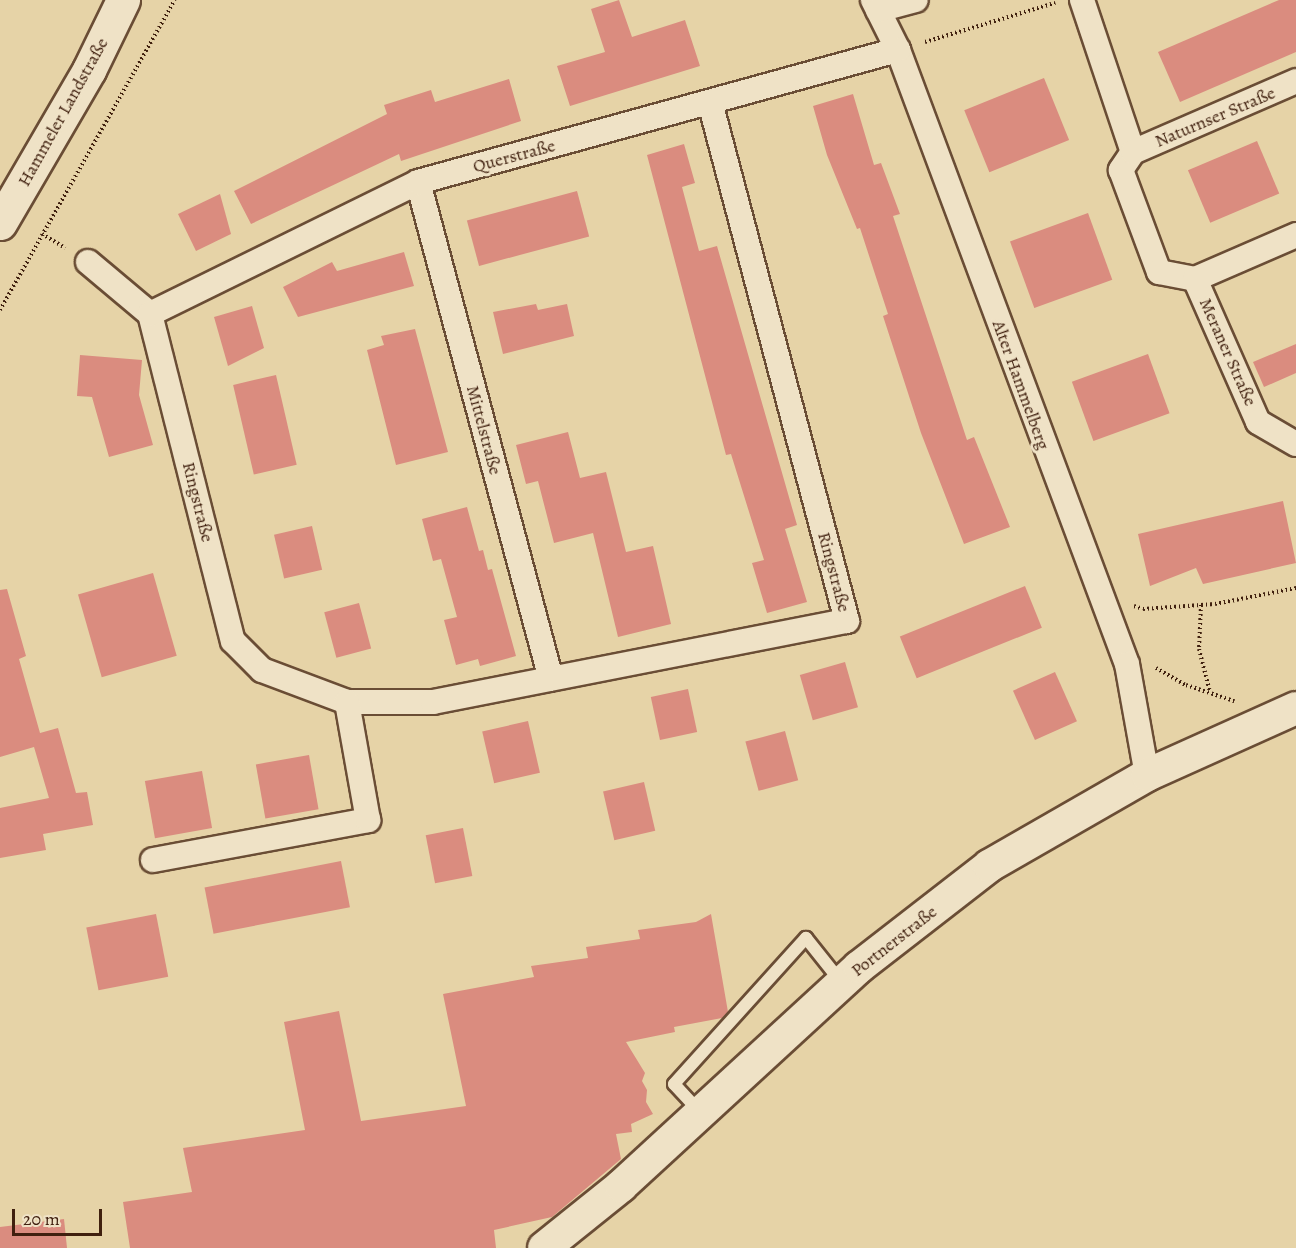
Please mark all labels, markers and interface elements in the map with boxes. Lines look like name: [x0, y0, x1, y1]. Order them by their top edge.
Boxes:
street label: Hammeler Landstraße: [13, 34, 113, 190]
street label: Naturnser Straße: [1152, 82, 1278, 152]
street label: Querstraße: [471, 135, 557, 177]
street label: Meraner Straße: [1195, 295, 1261, 409]
street label: Alter Hammelberg: [988, 317, 1054, 453]
street label: Mittelstraße: [462, 383, 506, 477]
street label: Ringstraße: [178, 460, 218, 544]
street label: Ringstraße: [813, 530, 855, 614]
street label: Portnerstraße: [847, 901, 941, 981]
scale bar: [15, 1197, 105, 1235]
text: 20 m: [23, 1207, 60, 1231]

